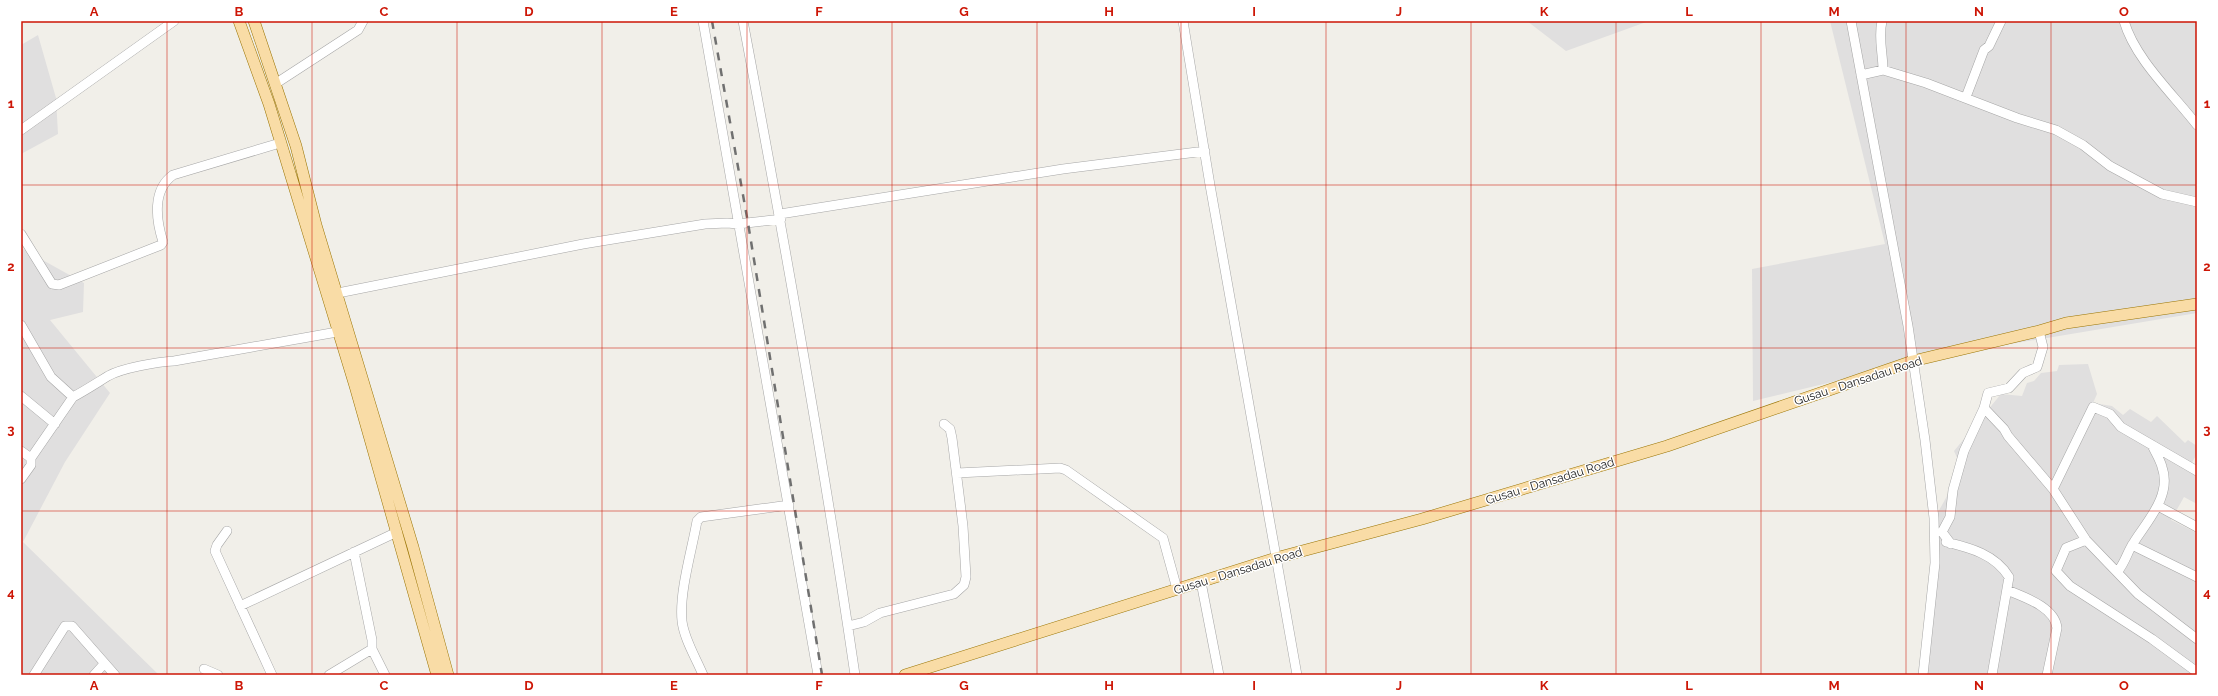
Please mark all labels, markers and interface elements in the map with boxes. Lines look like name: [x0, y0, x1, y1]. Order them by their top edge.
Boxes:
text: A: [90, 4, 99, 19]
text: B: [235, 4, 244, 19]
text: C: [380, 4, 389, 19]
text: D: [524, 4, 534, 19]
text: E: [670, 4, 678, 19]
text: F: [815, 4, 823, 19]
text: G: [959, 4, 969, 19]
text: H: [1104, 4, 1114, 19]
text: I: [1252, 4, 1256, 19]
text: J: [1396, 4, 1402, 19]
text: K: [1540, 4, 1549, 19]
text: L: [1685, 4, 1693, 19]
text: M: [1828, 4, 1840, 19]
text: N: [1974, 4, 1984, 19]
text: O: [2119, 4, 2129, 19]
text: 1: [8, 96, 15, 111]
text: 1: [2204, 96, 2211, 111]
text: 2: [7, 259, 15, 274]
text: 2: [2203, 259, 2211, 274]
street label: Gusau - Dansadau Road: [1792, 354, 1924, 408]
text: 3: [7, 422, 15, 437]
text: 3: [2203, 422, 2211, 437]
street label: Gusau - Dansadau Road: [1484, 455, 1616, 507]
street label: Gusau - Dansadau Road: [1172, 545, 1304, 597]
text: 4: [7, 585, 15, 600]
text: 4: [2203, 585, 2211, 600]
text: A: [90, 678, 99, 693]
text: B: [235, 678, 244, 693]
text: C: [380, 678, 389, 693]
text: D: [524, 678, 534, 693]
text: E: [670, 678, 678, 693]
text: F: [815, 678, 823, 693]
text: G: [959, 678, 969, 693]
text: H: [1104, 678, 1114, 693]
text: I: [1252, 678, 1256, 693]
text: J: [1396, 678, 1402, 693]
text: K: [1540, 678, 1549, 693]
text: L: [1685, 678, 1693, 693]
text: M: [1828, 678, 1840, 693]
text: N: [1974, 678, 1984, 693]
text: O: [2119, 678, 2129, 693]

